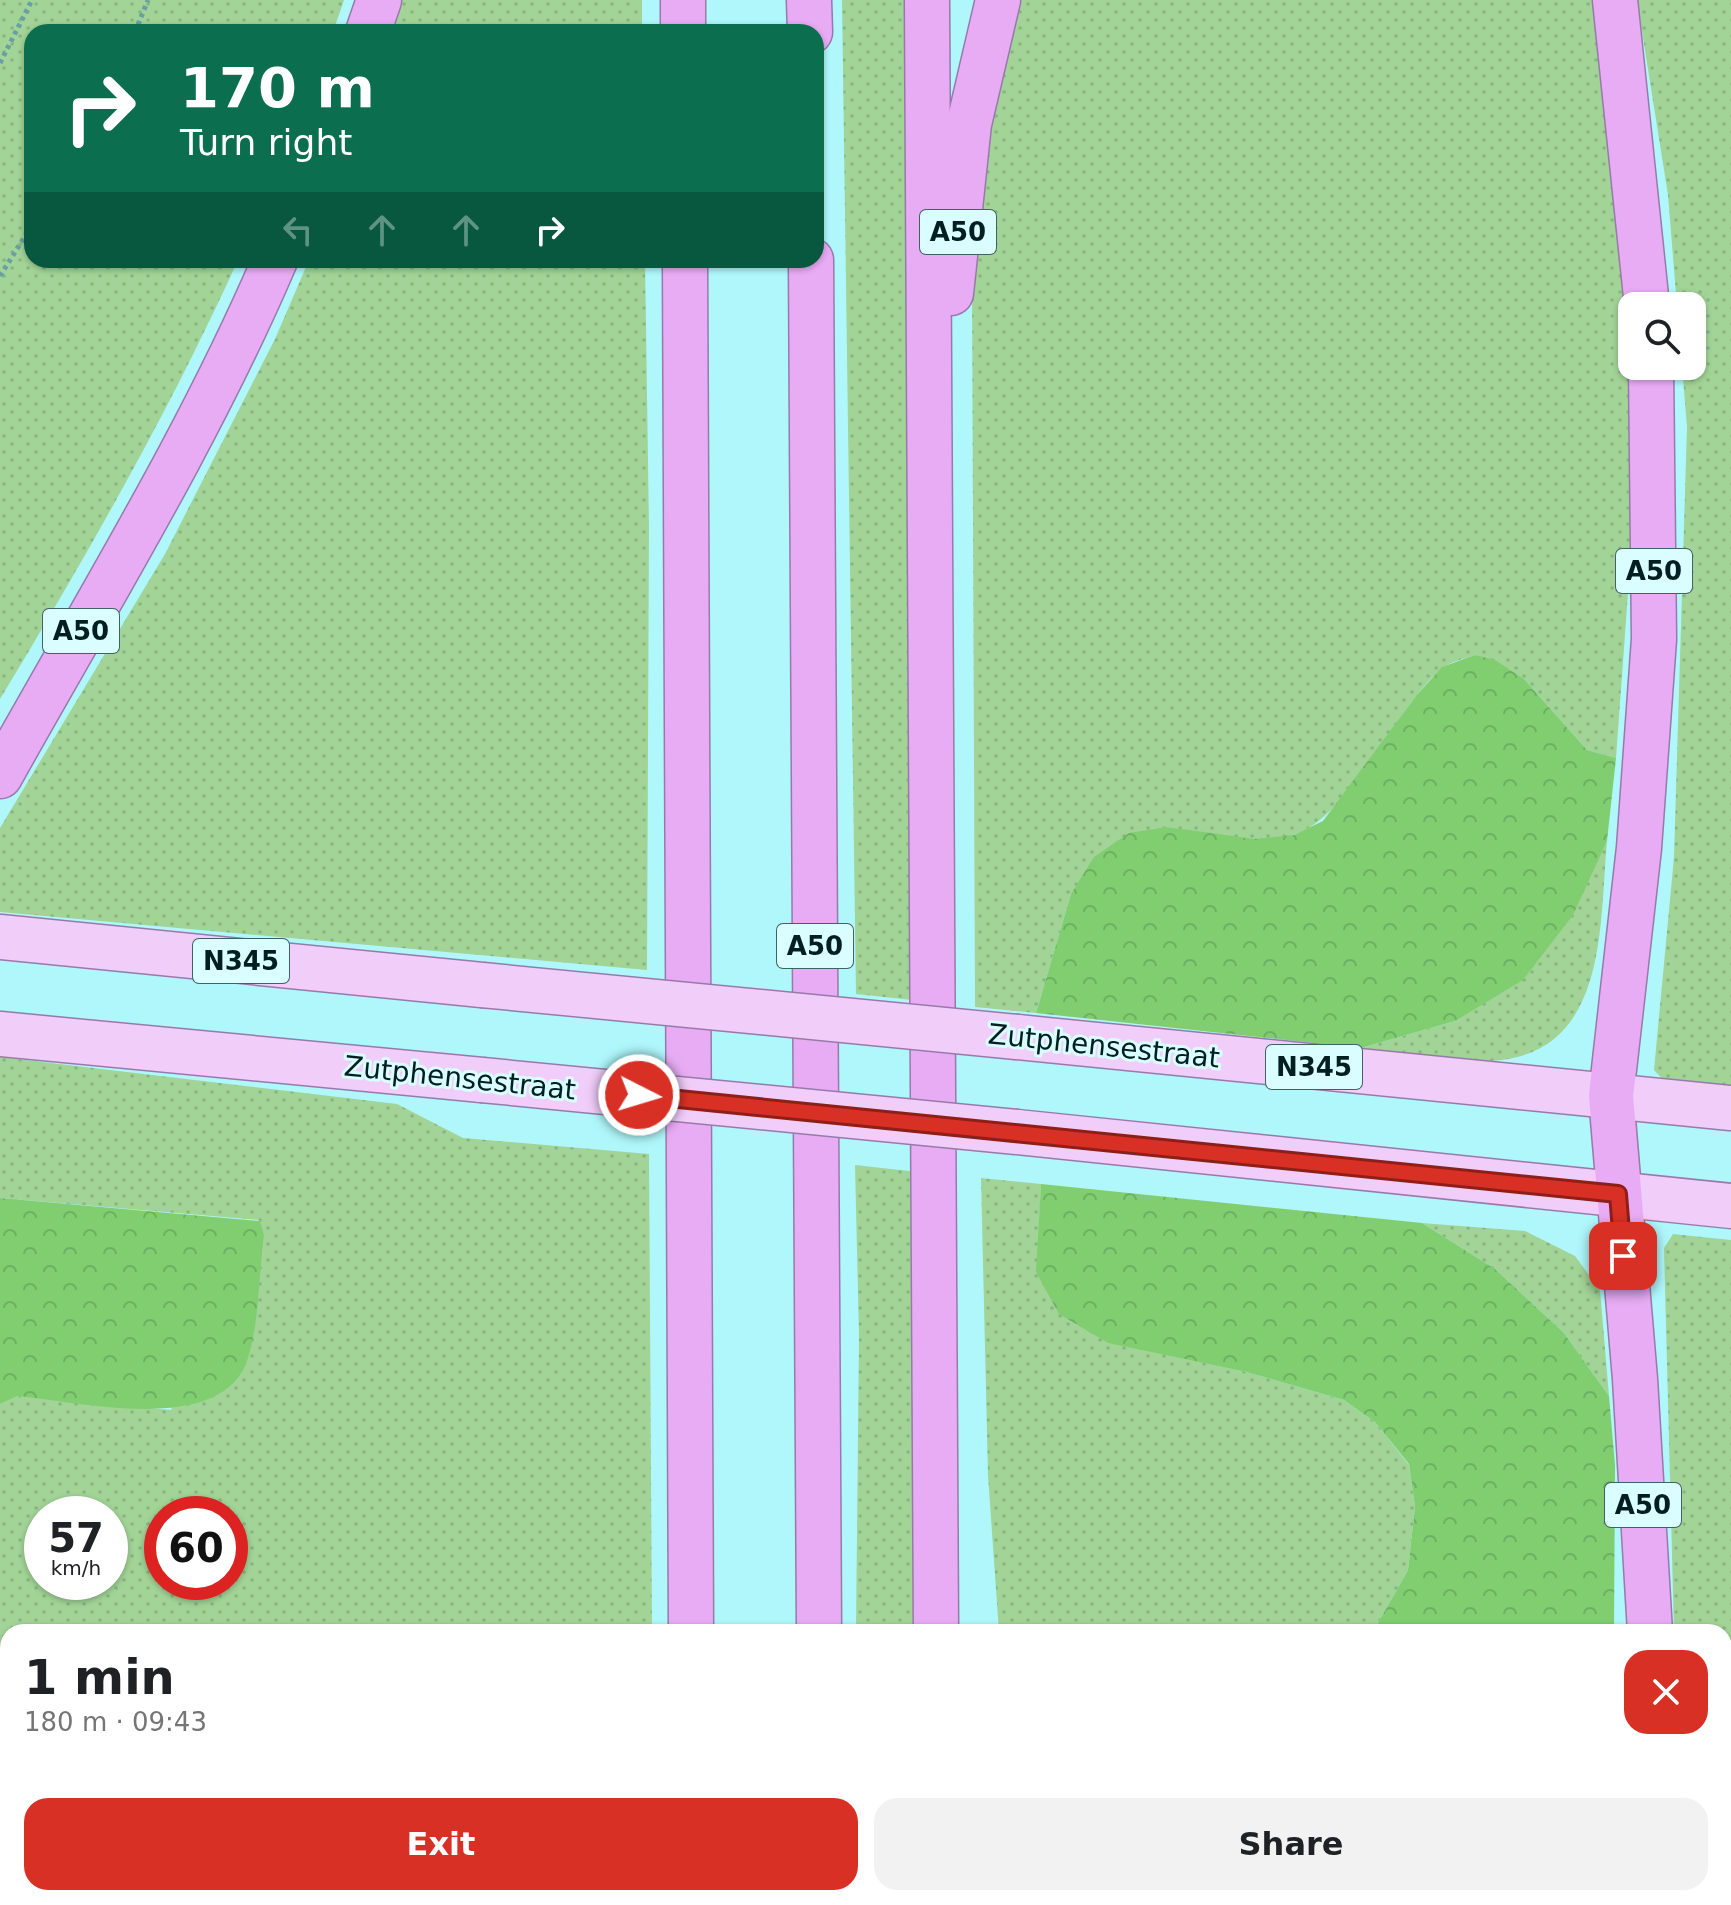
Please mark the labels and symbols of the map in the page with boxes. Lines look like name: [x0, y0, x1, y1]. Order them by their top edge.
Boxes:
road number: A50: [920, 210, 996, 254]
road number: A50: [1616, 549, 1692, 593]
road number: A50: [43, 609, 119, 653]
road number: A50: [777, 924, 853, 968]
road number: N345: [193, 939, 289, 983]
street label: Zutphensestraat: [987, 1017, 1221, 1075]
road number: N345: [1266, 1045, 1362, 1089]
street label: Zutphensestraat: [343, 1049, 577, 1107]
position arrow: [597, 1053, 681, 1137]
pin: [1589, 1222, 1657, 1290]
road number: A50: [1605, 1483, 1681, 1527]
speed limit sign: 60: [144, 1496, 248, 1600]

